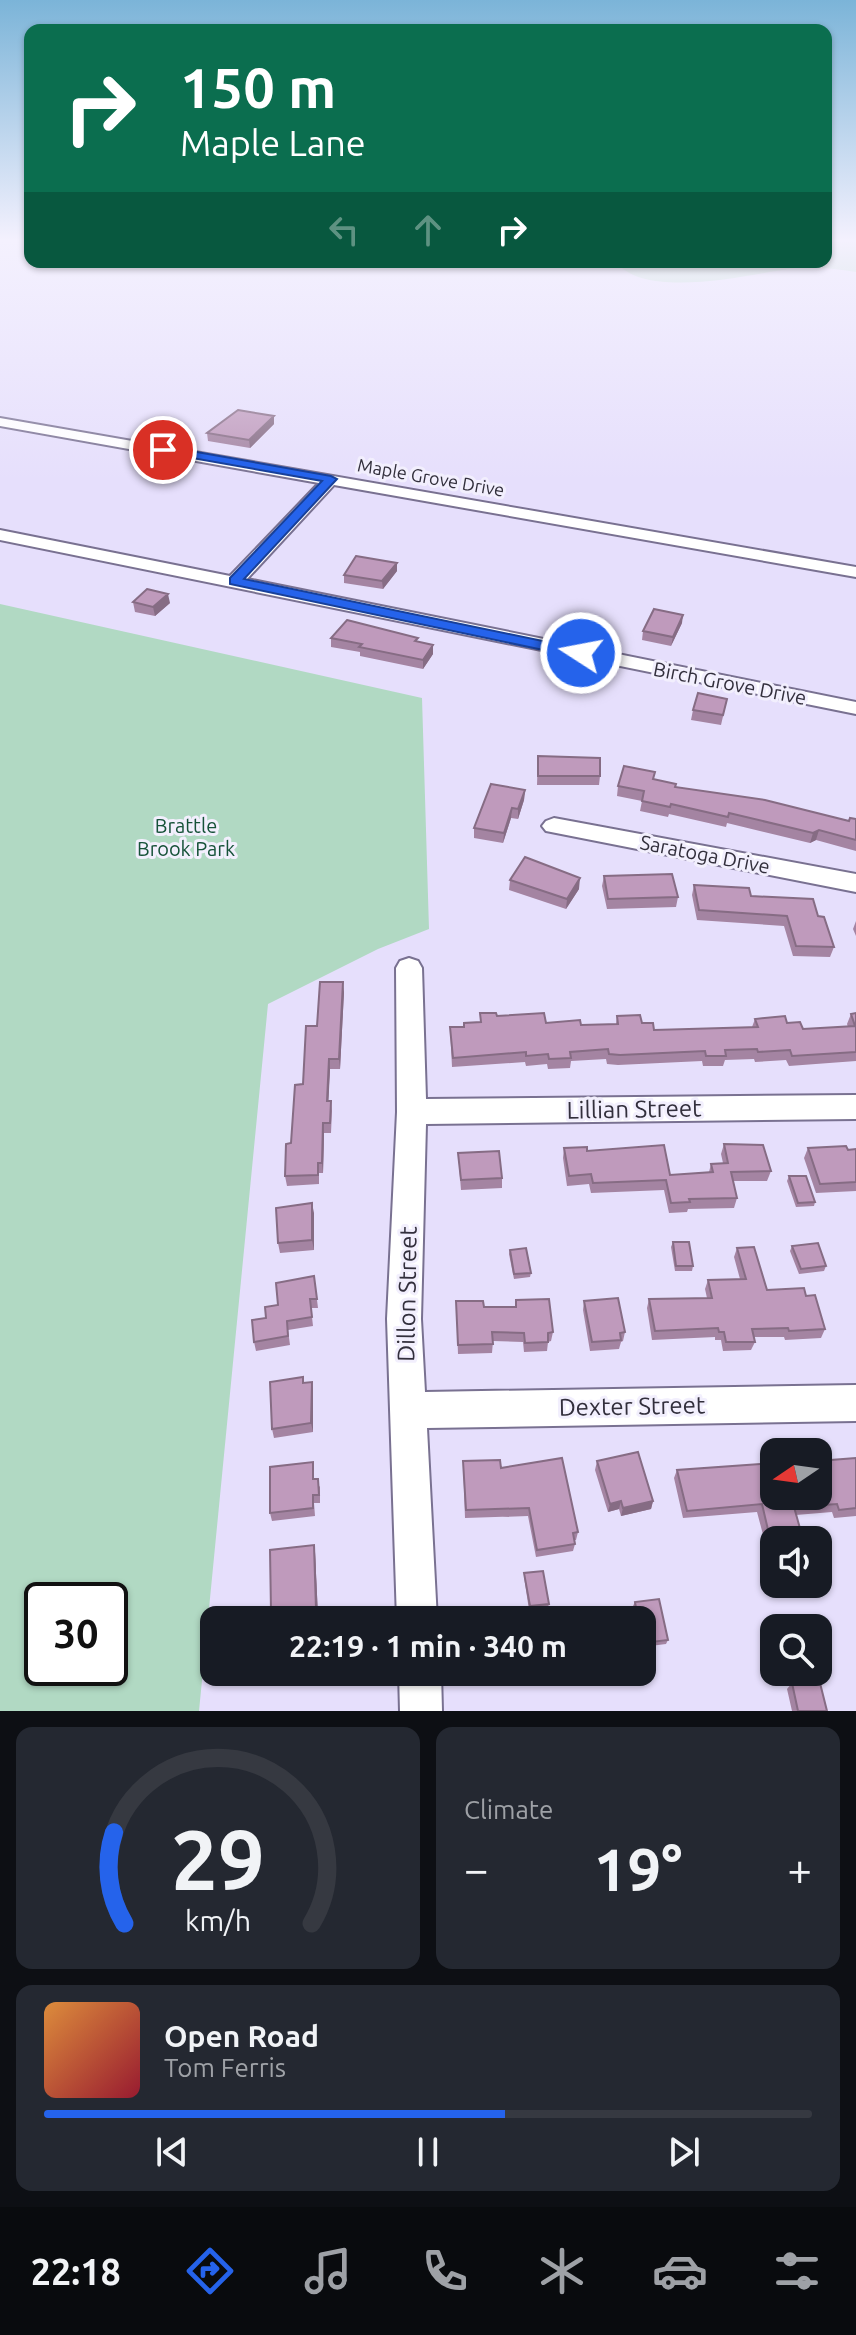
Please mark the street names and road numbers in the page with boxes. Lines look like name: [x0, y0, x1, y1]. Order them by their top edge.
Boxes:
street label: Maple Grove Drive: [356, 454, 506, 500]
street label: Birch Grove Drive: [651, 657, 809, 709]
street label: Saratoga Drive: [638, 830, 772, 878]
street label: Lillian Street: [566, 1094, 702, 1124]
street label: Dillon Street: [392, 1225, 422, 1362]
street label: Dexter Street: [559, 1391, 706, 1421]

